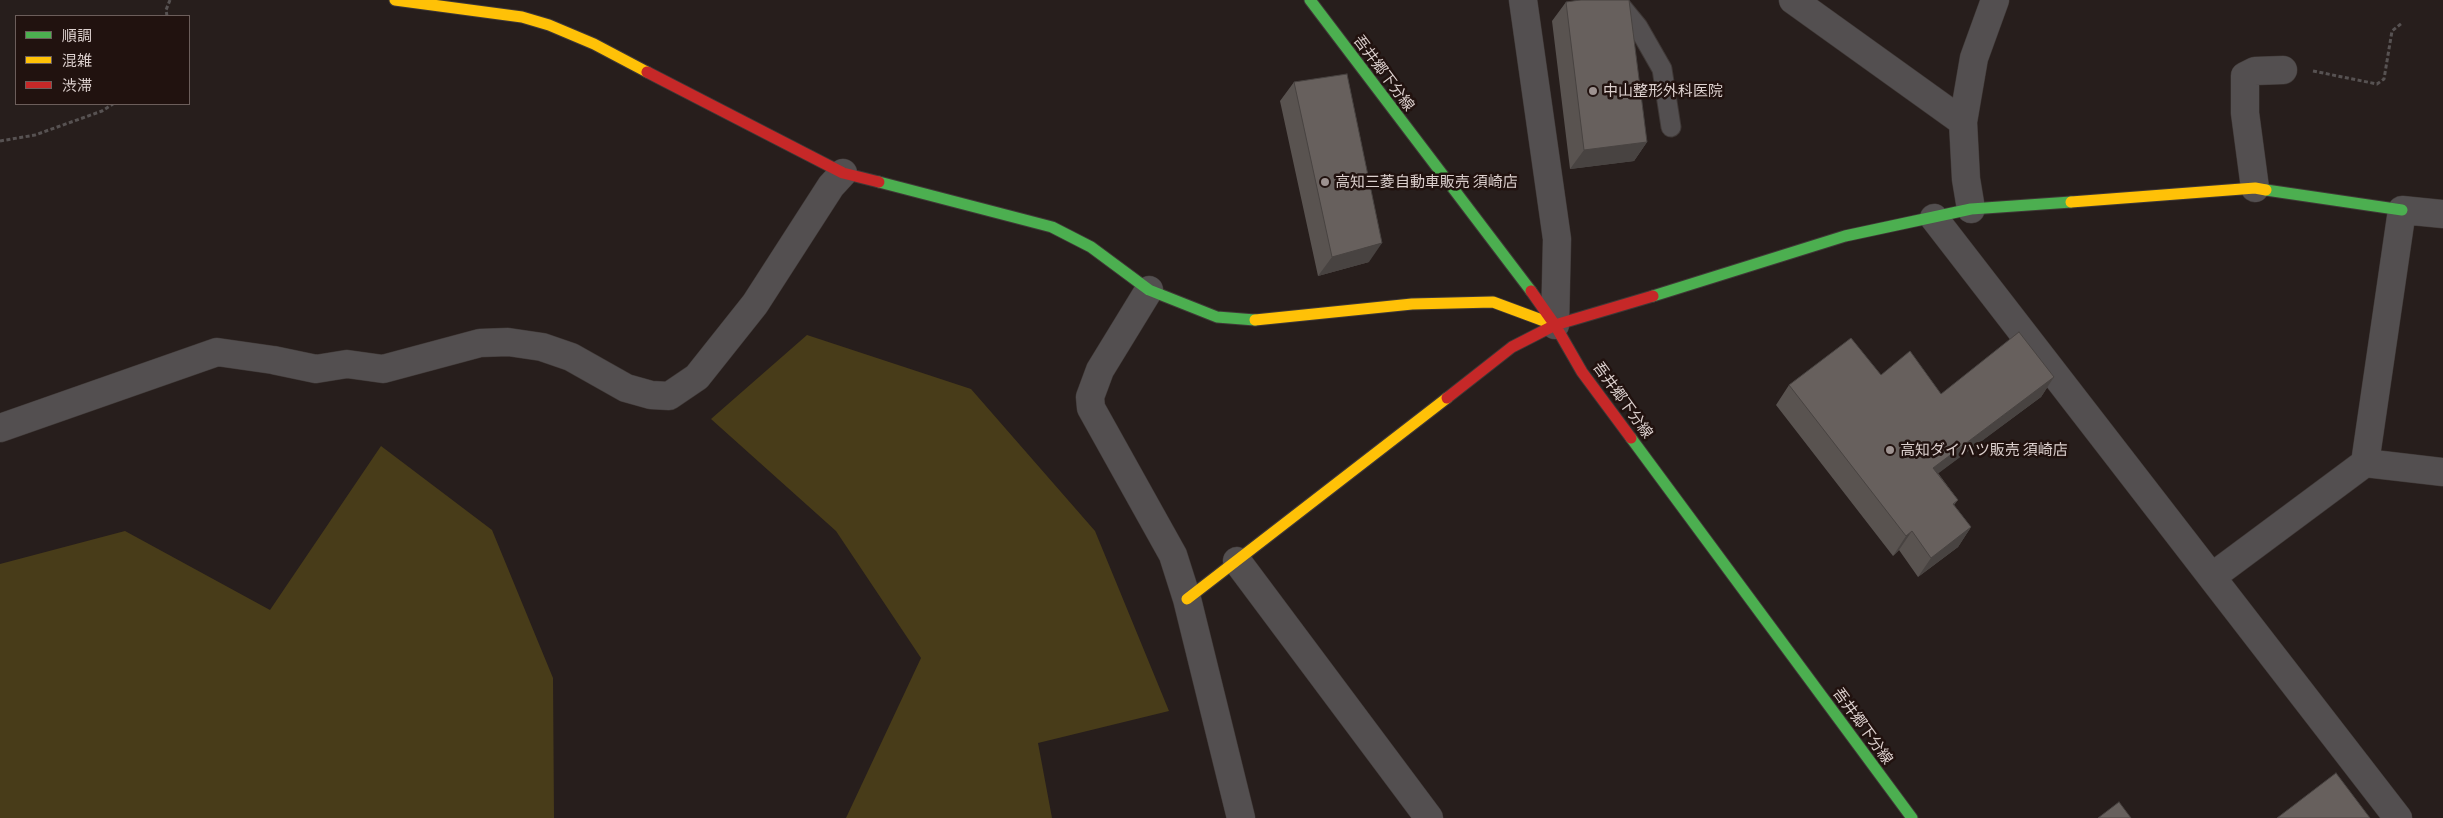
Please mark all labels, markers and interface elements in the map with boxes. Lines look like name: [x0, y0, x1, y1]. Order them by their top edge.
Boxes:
legend: [15, 15, 190, 105]
text: 順調: [62, 26, 92, 44]
street label: 吾井郷下分線: [1350, 32, 1418, 114]
text: 混雑: [62, 51, 92, 69]
text: 渋滞: [62, 76, 92, 94]
place label: 中山整形外科医院: [1603, 82, 1723, 100]
marker: 中山整形外科医院: [1587, 85, 1599, 97]
place label: 高知三菱自動車販売 須崎店: [1335, 173, 1518, 191]
marker: 高知三菱自動車販売 須崎店: [1319, 176, 1331, 188]
street label: 吾井郷下分線: [1589, 358, 1657, 442]
place label: 高知ダイハツ販売 須崎店: [1900, 441, 2068, 459]
marker: 高知ダイハツ販売 須崎店: [1884, 444, 1896, 456]
street label: 吾井郷下分線: [1829, 684, 1897, 768]

